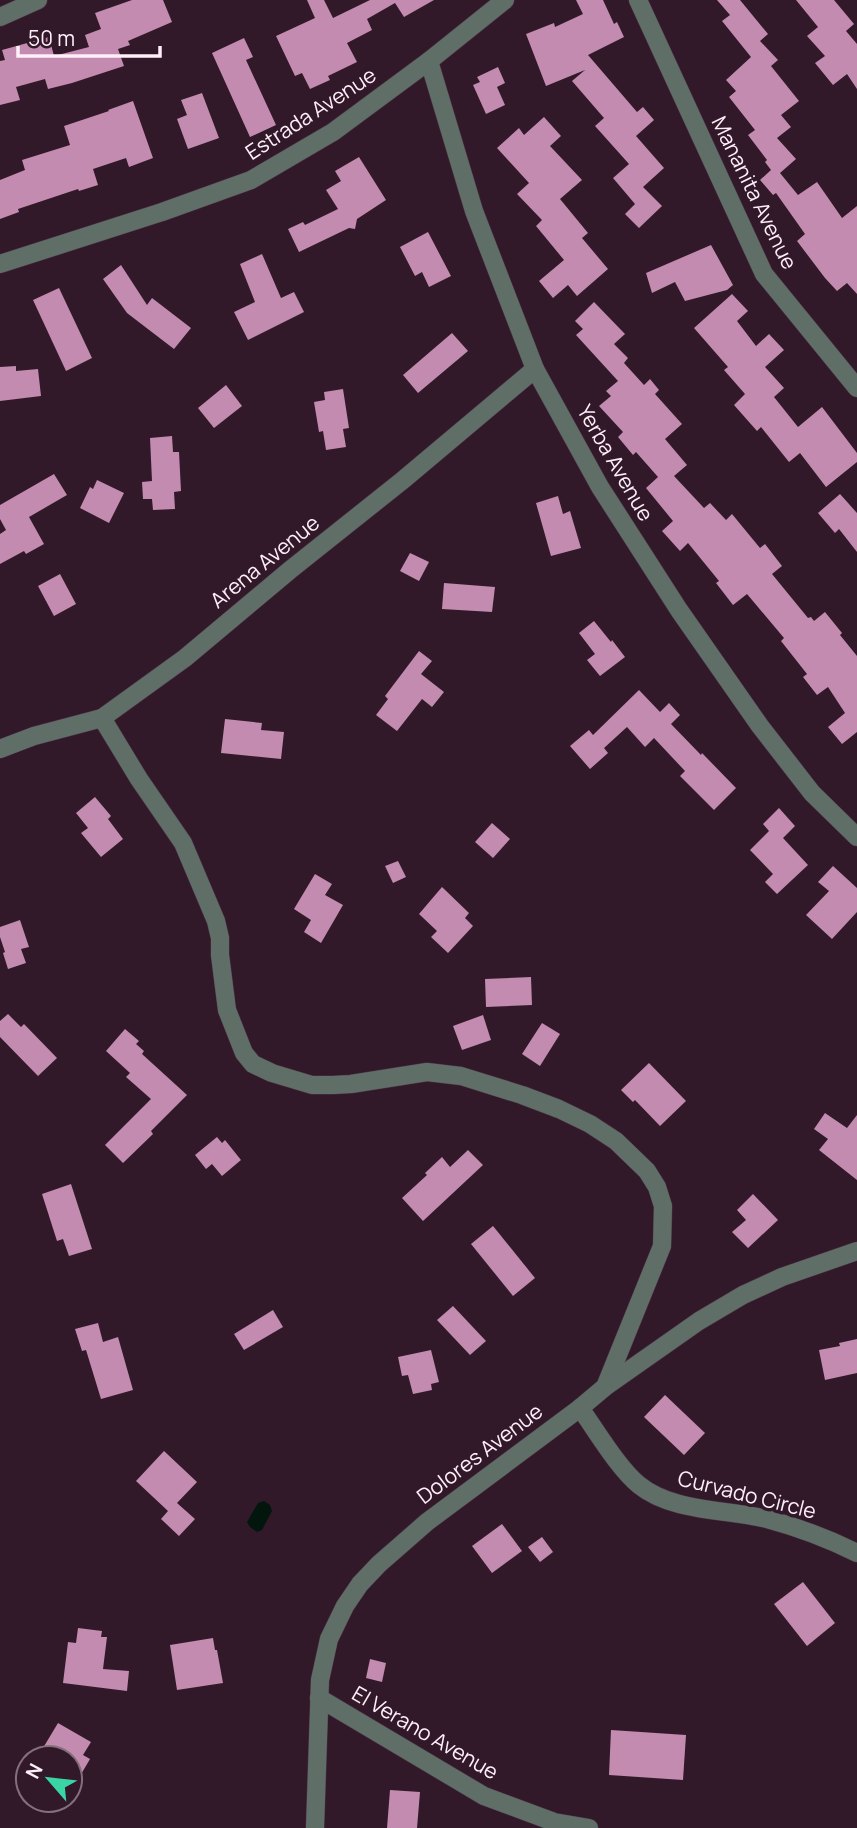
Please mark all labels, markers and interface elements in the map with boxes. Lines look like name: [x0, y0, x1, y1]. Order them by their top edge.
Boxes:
scale bar: [18, 14, 159, 58]
text: 50 m: [28, 24, 75, 52]
street label: Estrada Avenue: [240, 60, 381, 166]
street label: Mananita Avenue: [706, 111, 804, 274]
street label: Yerba Avenue: [571, 399, 661, 526]
street label: Arena Avenue: [204, 509, 325, 614]
street label: Dolores Avenue: [411, 1397, 548, 1510]
street label: Curvado Circle: [675, 1463, 819, 1525]
street label: El Verano Avenue: [347, 1679, 504, 1785]
north arrow: [14, 1744, 84, 1814]
text: N: [19, 1759, 49, 1783]

